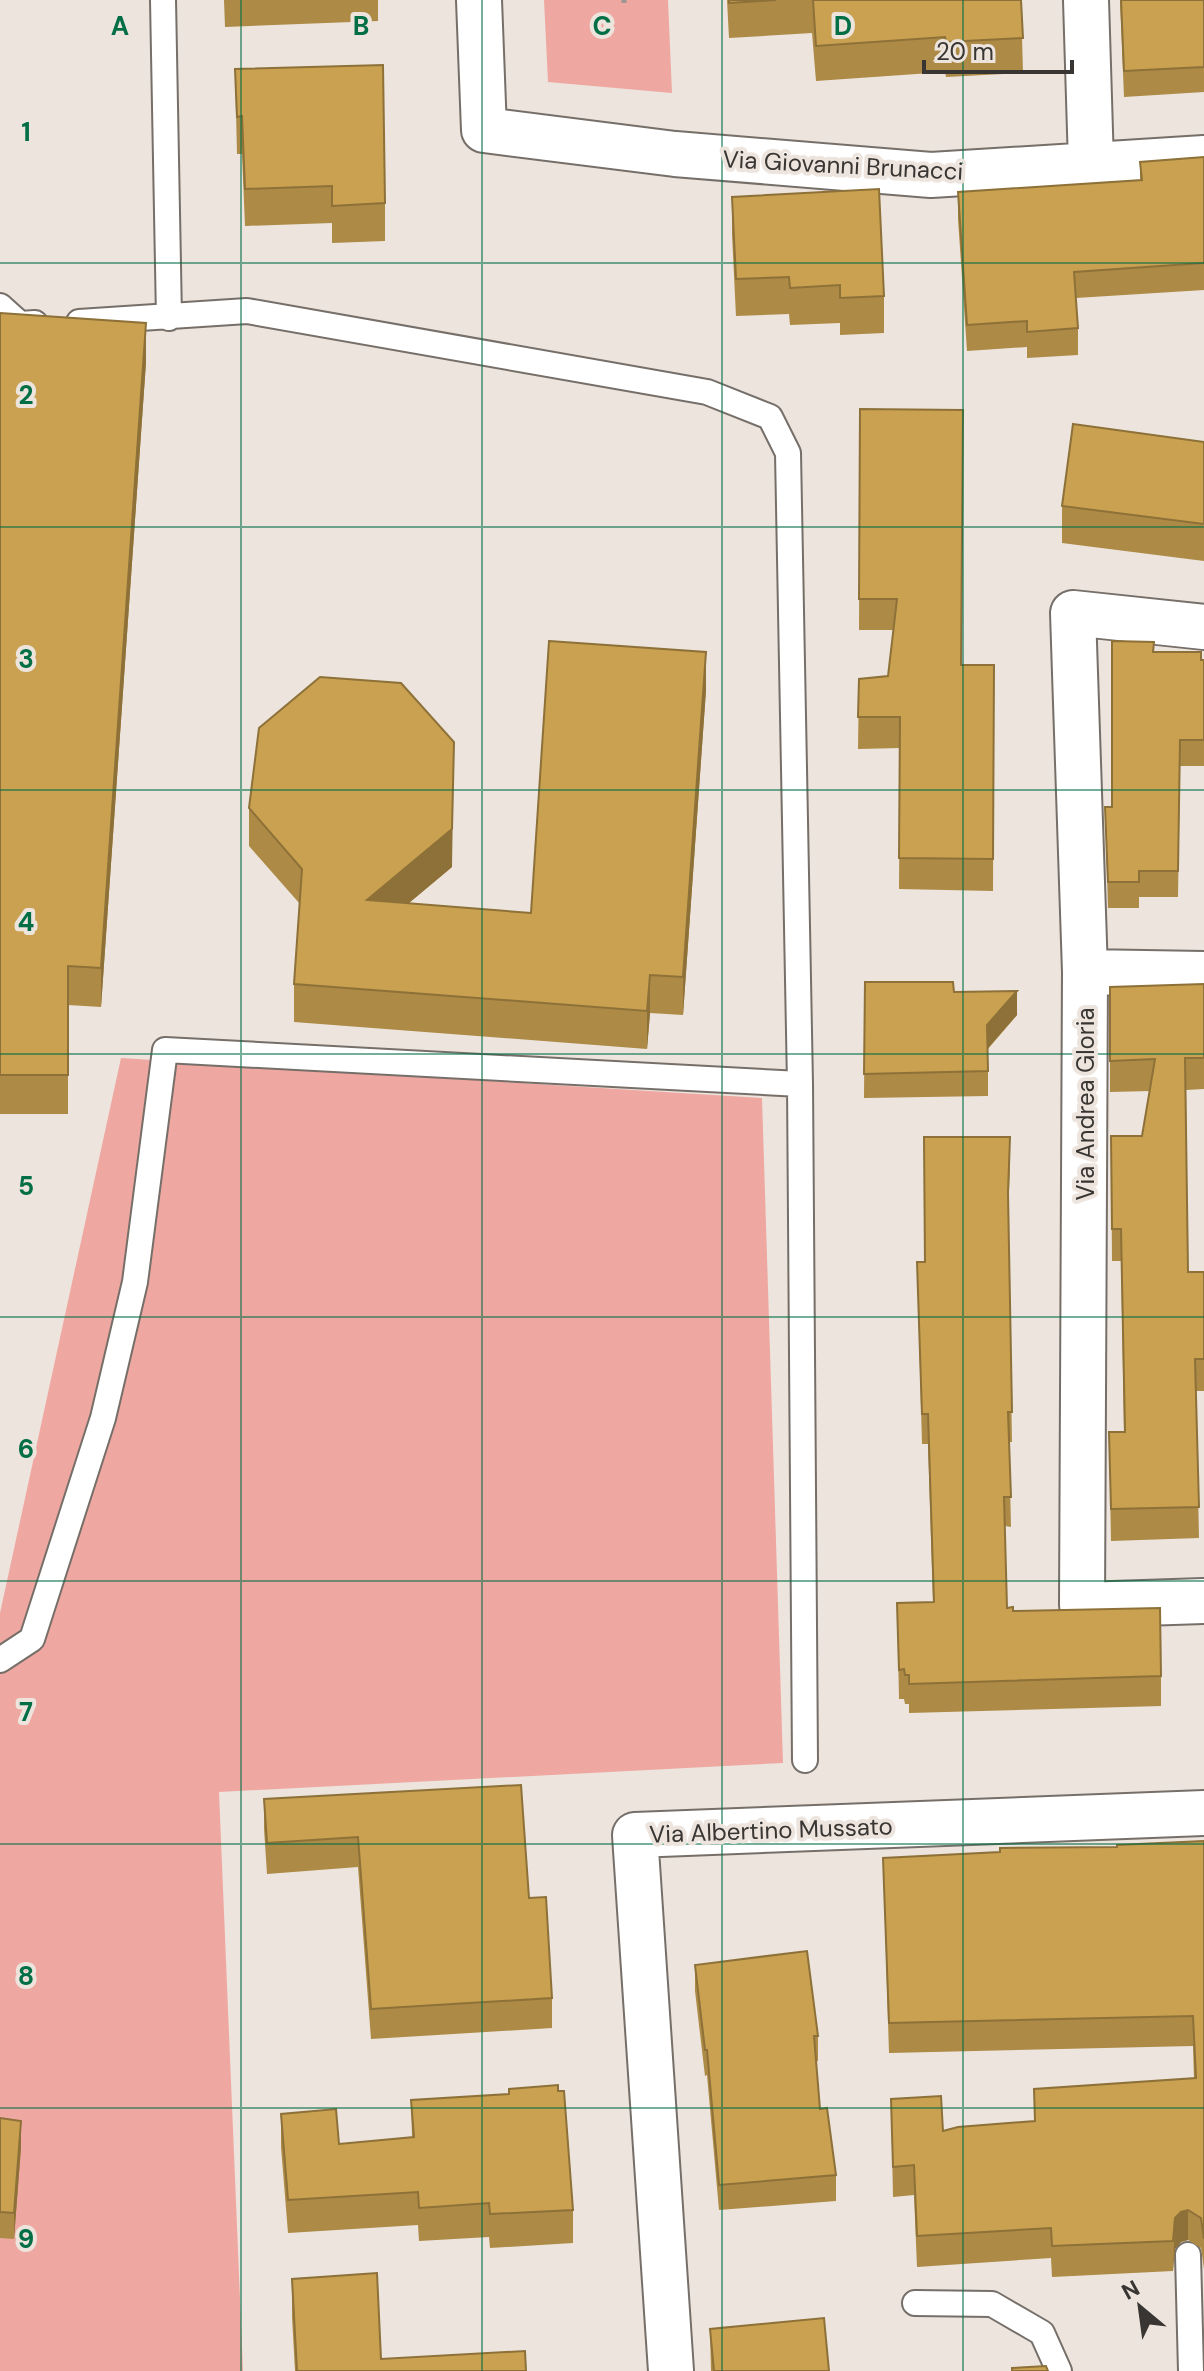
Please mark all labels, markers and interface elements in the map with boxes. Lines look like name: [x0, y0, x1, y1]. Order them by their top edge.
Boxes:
text: A: [111, 9, 129, 43]
text: B: [353, 9, 369, 43]
text: C: [592, 9, 612, 43]
text: D: [834, 9, 852, 43]
scale bar: [924, 24, 1072, 74]
text: 20 m: [936, 36, 994, 67]
text: 1: [21, 115, 31, 149]
street label: Via Giovanni Brunacci: [722, 143, 964, 187]
text: 2: [18, 378, 34, 412]
text: 3: [18, 642, 34, 676]
text: 4: [18, 905, 34, 939]
street label: Via Andrea Gloria: [1070, 1008, 1101, 1200]
text: 5: [18, 1169, 34, 1203]
text: 6: [18, 1432, 34, 1466]
text: 7: [19, 1695, 33, 1729]
street label: Via Albertino Mussato: [649, 1810, 893, 1850]
text: 8: [18, 1959, 34, 1993]
text: 9: [18, 2222, 34, 2256]
north arrow: [1100, 2267, 1180, 2347]
text: N: [1116, 2273, 1145, 2307]

